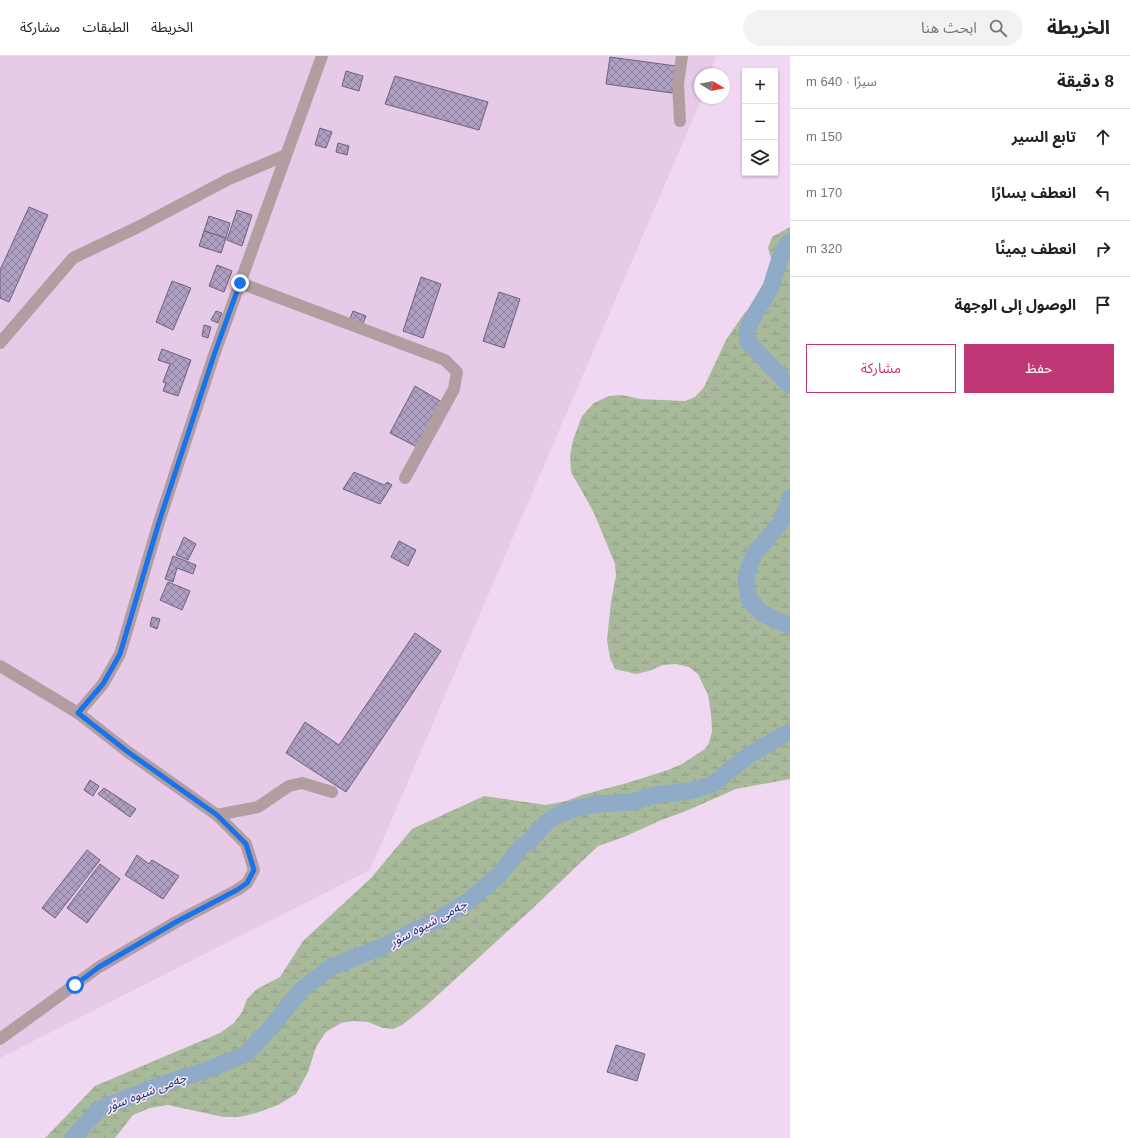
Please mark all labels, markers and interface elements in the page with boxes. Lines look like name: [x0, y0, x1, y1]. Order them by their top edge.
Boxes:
search box: [743, 10, 1023, 46]
icon: search: [987, 17, 1009, 39]
text: الخريطة: [1047, 17, 1110, 38]
text: مشاركة: [20, 19, 60, 35]
text: الطبقات: [82, 19, 129, 35]
text: الخريطة: [151, 19, 193, 35]
text: ابحث هنا: [921, 19, 977, 36]
north arrow: [694, 68, 730, 104]
map controls: [742, 68, 778, 176]
button: +: [742, 68, 778, 104]
text: 8 دقيقة: [1057, 72, 1114, 91]
text: سيرًا · 640 m: [806, 74, 877, 89]
button: −: [742, 104, 778, 140]
icon: ahead: [1092, 126, 1114, 148]
text: تابع السير: [1012, 128, 1076, 145]
text: 150 m: [806, 129, 842, 144]
button: layers: [742, 140, 778, 176]
icon: left: [1092, 182, 1114, 204]
text: انعطف يسارًا: [991, 184, 1076, 201]
text: 170 m: [806, 185, 842, 200]
icon: right: [1092, 238, 1114, 260]
text: انعطف يمينًا: [995, 240, 1076, 257]
text: 320 m: [806, 241, 842, 256]
route end: [231, 274, 249, 292]
icon: arrive: [1092, 294, 1114, 316]
text: الوصول إلى الوجهة: [954, 296, 1076, 313]
button: مشاركة: [806, 344, 956, 393]
button: حفظ: [964, 344, 1114, 393]
water label: چەمی شیوە سۆر: [386, 896, 470, 951]
route start: [66, 976, 84, 994]
water label: چەمی شیوە سۆر: [103, 1070, 189, 1116]

